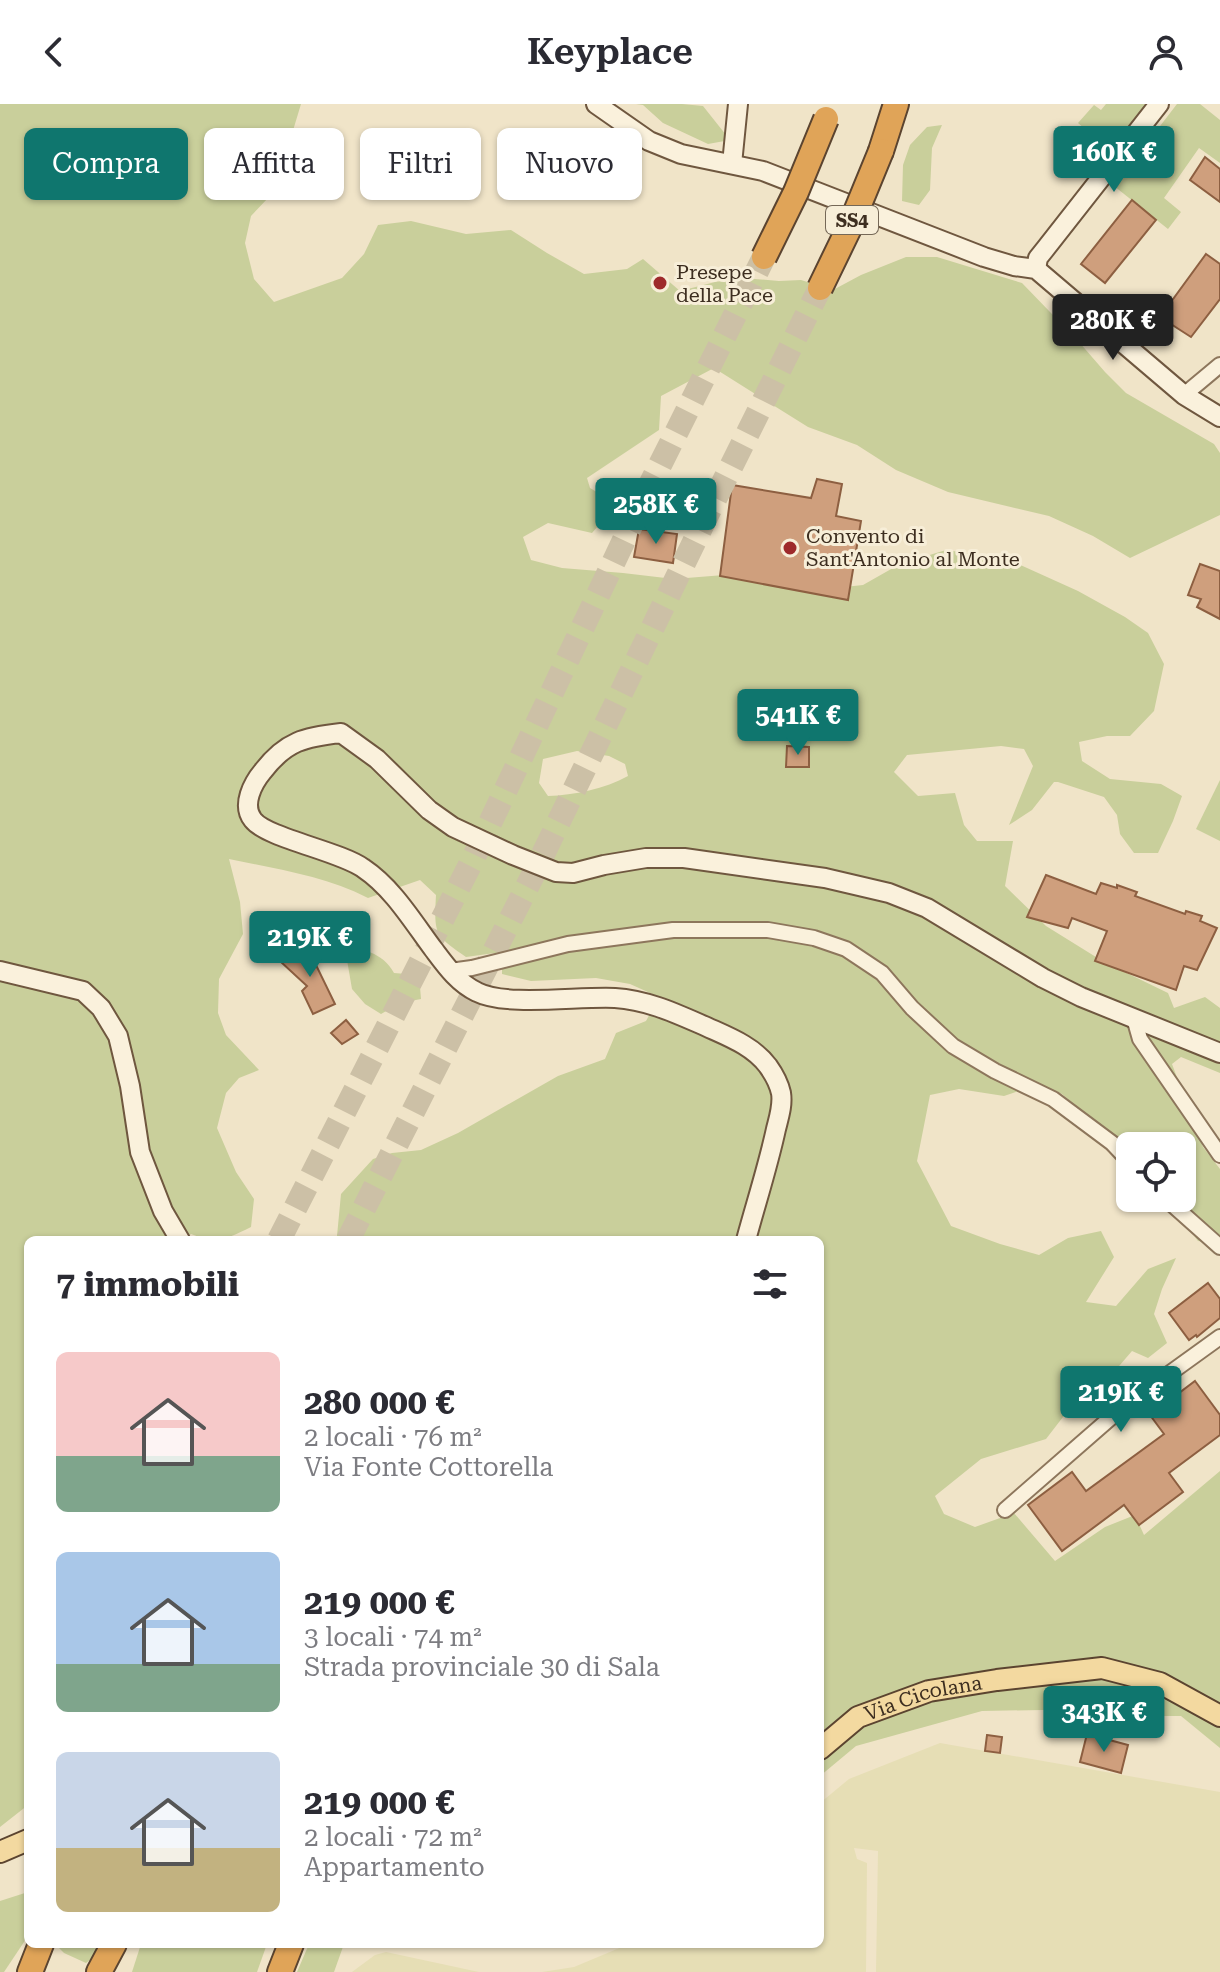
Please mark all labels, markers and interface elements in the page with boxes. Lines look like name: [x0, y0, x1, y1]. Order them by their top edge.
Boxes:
icon: back: [32, 30, 76, 74]
icon: person: [1144, 30, 1188, 74]
text: Keyplace: [527, 31, 693, 73]
pin: 160K €: [1049, 126, 1179, 194]
chip: Compra: [24, 128, 188, 200]
chip: Affitta: [204, 128, 344, 200]
chip: Filtri: [360, 128, 481, 200]
chip: Nuovo: [497, 128, 642, 200]
text: 160K €: [1071, 137, 1157, 167]
road number: SS4: [826, 206, 878, 234]
place label: Presepe della Pace: [676, 260, 773, 307]
marker: Presepe della Pace: [651, 274, 669, 292]
pin: 280K €: [1048, 294, 1178, 362]
text: 280K €: [1070, 305, 1156, 335]
pin: 258K €: [591, 478, 721, 546]
text: 258K €: [613, 489, 699, 519]
place label: Convento di Sant'Antonio al Monte: [806, 524, 1020, 571]
marker: Convento di Sant'Antonio al Monte: [781, 539, 799, 557]
pin: 541K €: [733, 689, 863, 757]
text: 541K €: [755, 700, 841, 730]
pin: 219K €: [245, 911, 375, 979]
text: 219K €: [267, 922, 353, 952]
map controls: [1116, 1132, 1196, 1212]
button: locate: [1116, 1132, 1196, 1212]
icon: filters: [748, 1262, 792, 1306]
text: 7 immobili: [56, 1264, 239, 1304]
pin: 219K €: [1056, 1366, 1186, 1434]
text: 219K €: [1078, 1377, 1164, 1407]
text: 280 000 €: [304, 1382, 454, 1422]
icon: home: [120, 1384, 216, 1480]
text: 2 locali · 76 m²: [304, 1422, 482, 1452]
text: Via Fonte Cottorella: [304, 1452, 553, 1482]
text: 219 000 €: [304, 1582, 454, 1622]
icon: home: [120, 1584, 216, 1680]
text: 3 locali · 74 m²: [304, 1622, 482, 1652]
text: Strada provinciale 30 di Sala: [304, 1652, 660, 1682]
street label: Via Cicolana: [861, 1671, 984, 1726]
pin: 343K €: [1039, 1686, 1169, 1754]
text: 343K €: [1061, 1697, 1147, 1727]
text: 219 000 €: [304, 1782, 454, 1822]
icon: home: [120, 1784, 216, 1880]
text: 2 locali · 72 m²: [304, 1822, 482, 1852]
text: Appartamento: [304, 1852, 485, 1882]

